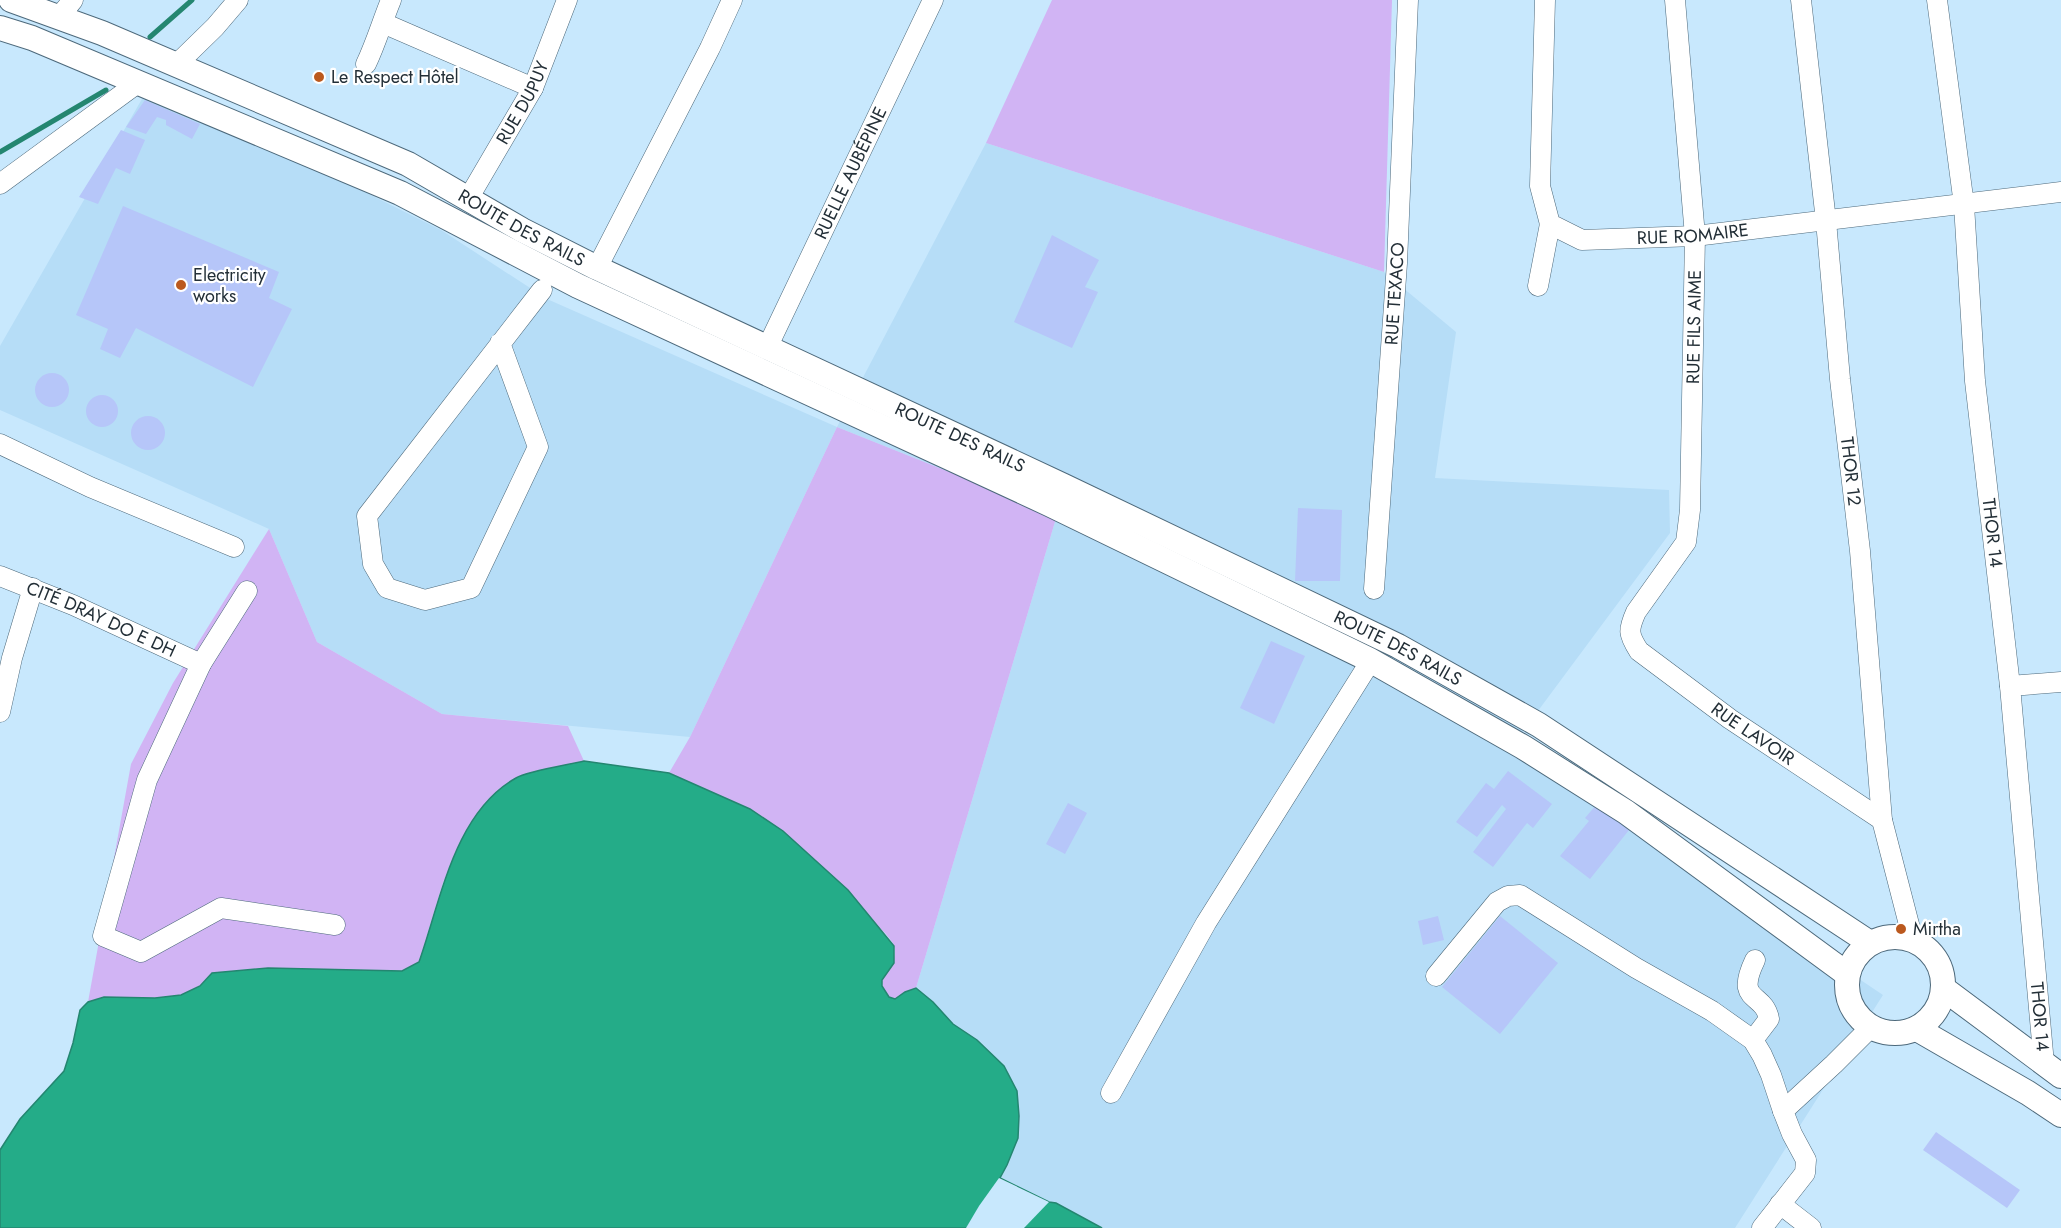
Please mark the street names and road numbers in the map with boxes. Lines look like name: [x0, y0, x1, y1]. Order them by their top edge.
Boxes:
street label: RUE DUPUY: [490, 56, 556, 149]
street label: RUELLE AUBÉPINE: [808, 102, 893, 244]
street label: ROUTE DES RAILS: [453, 183, 590, 273]
street label: RUE ROMAIRE: [1636, 217, 1750, 251]
street label: RUE TEXACO: [1378, 242, 1411, 346]
street label: RUE FILS AIME: [1680, 270, 1708, 384]
street label: ROUTE DES RAILS: [891, 396, 1030, 479]
street label: THOR 12: [1834, 435, 1868, 507]
street label: THOR 14: [1976, 497, 2009, 569]
street label: CITÉ DRAY DO E DH: [22, 575, 180, 664]
street label: ROUTE DES RAILS: [1329, 604, 1467, 692]
street label: RUE LAVOIR: [1706, 696, 1800, 771]
street label: THOR 14: [2024, 981, 2056, 1052]

